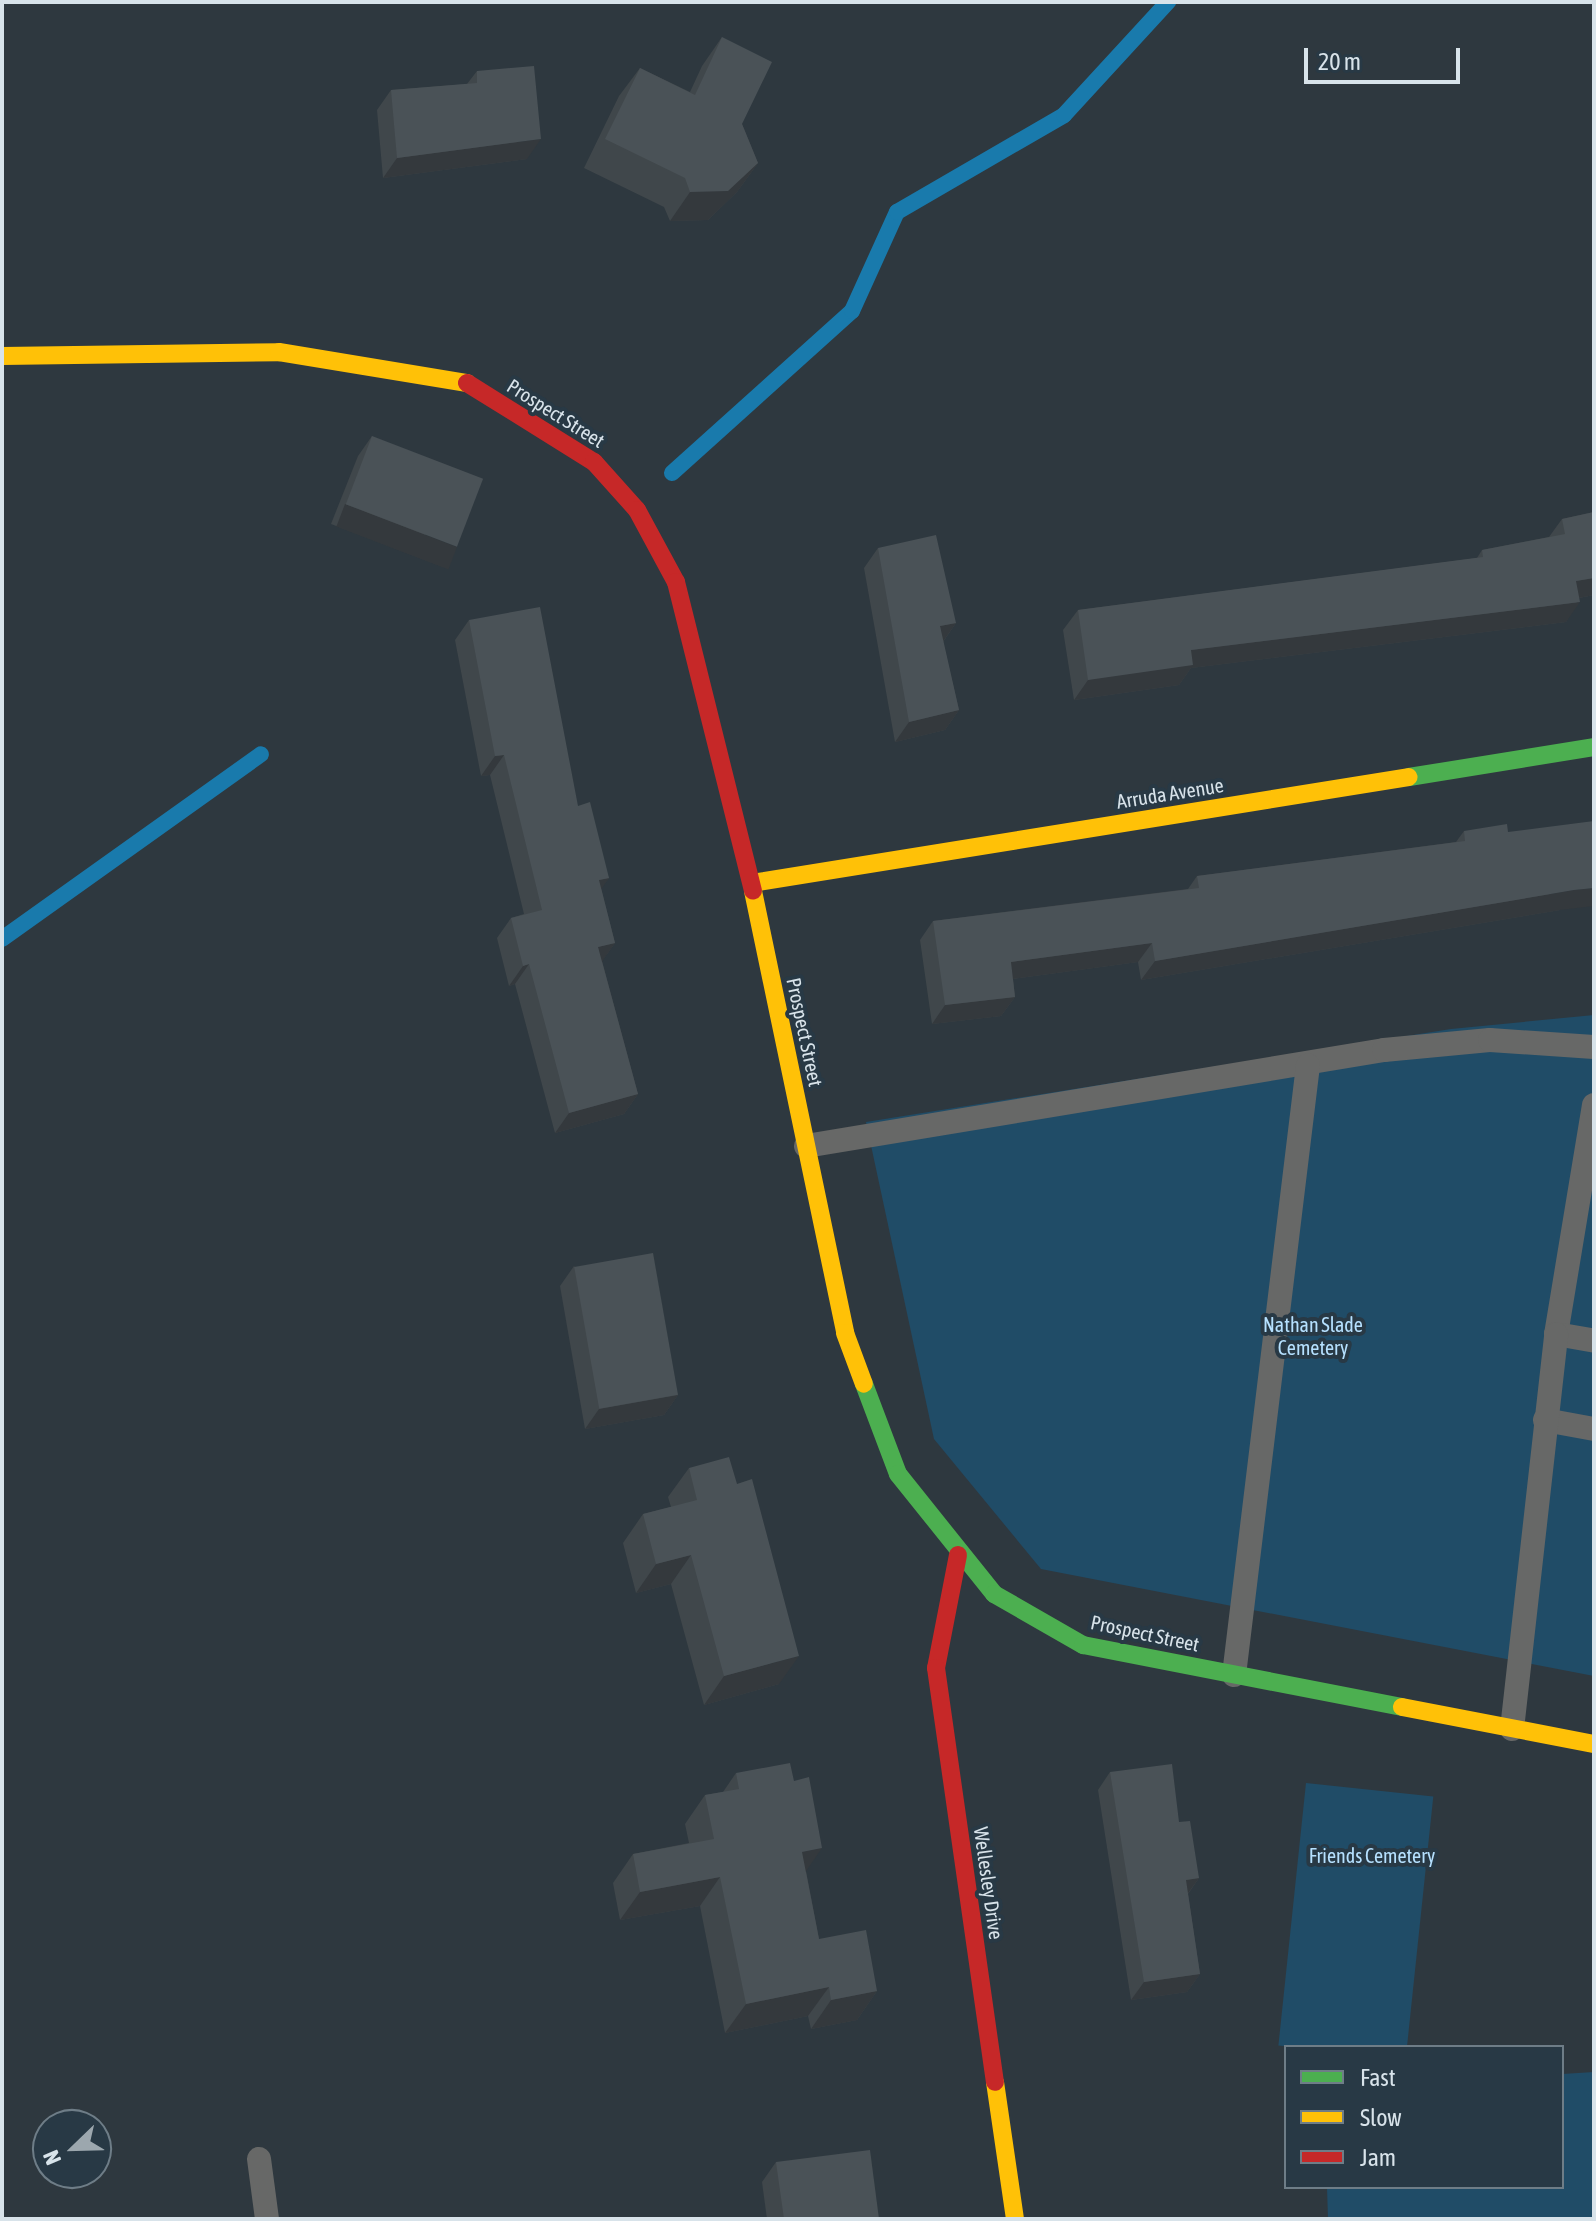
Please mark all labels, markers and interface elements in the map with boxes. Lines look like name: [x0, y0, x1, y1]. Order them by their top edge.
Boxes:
scale bar: [1308, 32, 1464, 82]
text: 20 m: [1318, 48, 1361, 75]
street label: Prospect Street: [503, 374, 609, 452]
street label: Arruda Avenue: [1115, 773, 1225, 813]
street label: Prospect Street: [782, 976, 828, 1088]
park label: Nathan Slade Cemetery: [1263, 1312, 1363, 1359]
street label: Prospect Street: [1089, 1610, 1201, 1656]
street label: Wellesley Drive: [969, 1825, 1009, 1941]
park label: Friends Cemetery: [1309, 1843, 1435, 1867]
legend: [1284, 2045, 1564, 2189]
text: Fast: [1360, 2064, 1396, 2091]
text: Slow: [1360, 2104, 1402, 2131]
north arrow: [32, 2109, 112, 2189]
text: Jam: [1360, 2144, 1396, 2171]
text: N: [37, 2147, 66, 2169]

